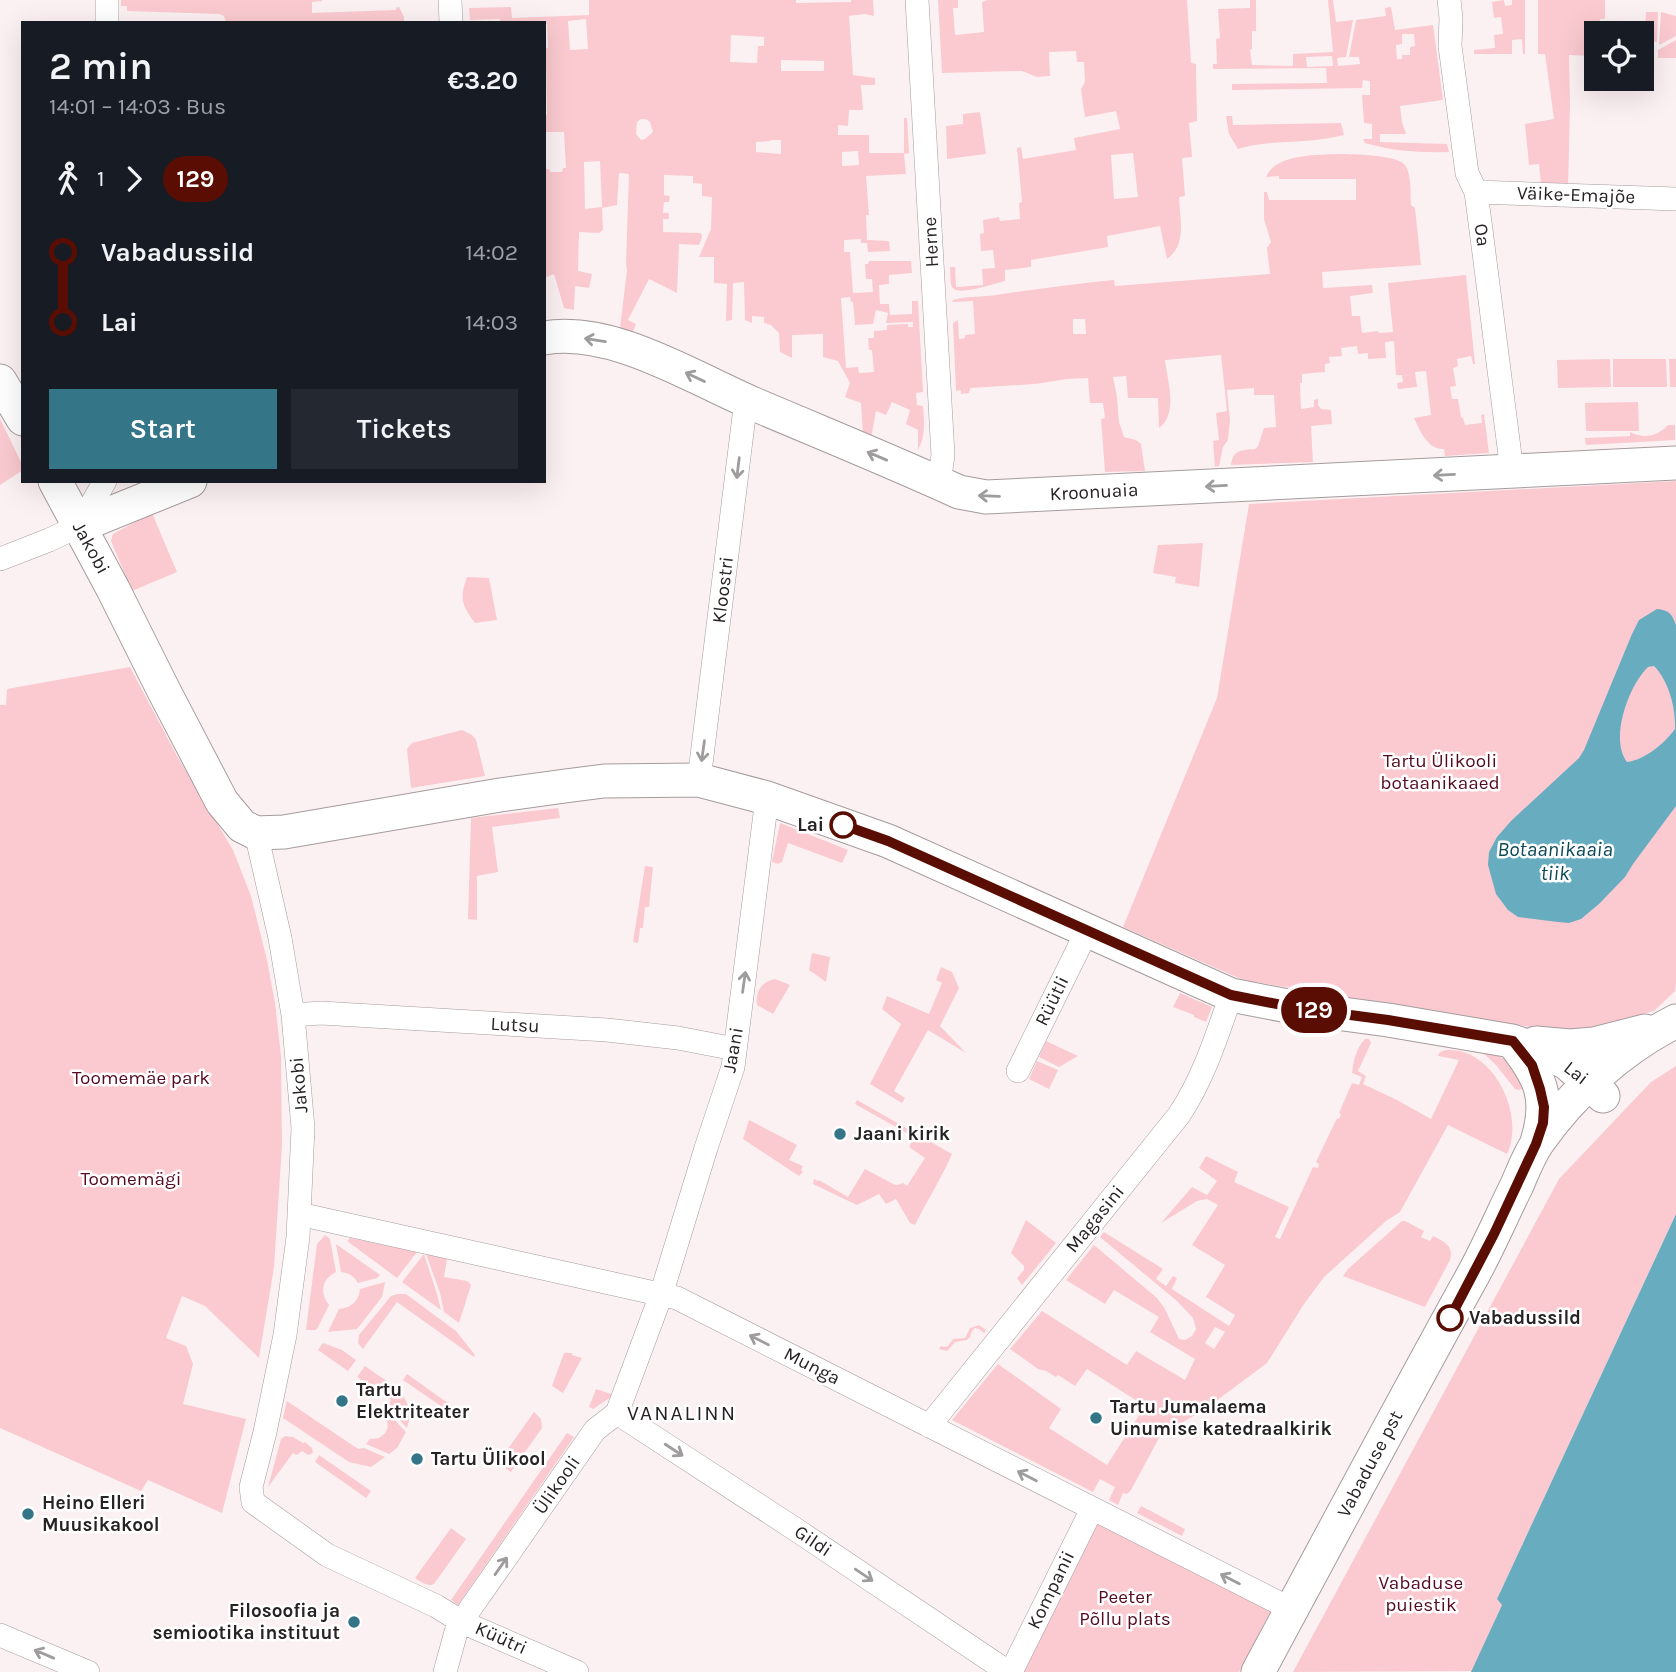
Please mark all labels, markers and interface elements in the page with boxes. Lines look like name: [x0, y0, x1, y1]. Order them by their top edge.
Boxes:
map controls: [1584, 21, 1654, 91]
button: locate: [1584, 21, 1654, 91]
text: 2 min: [49, 44, 153, 89]
text: €3.20: [448, 65, 518, 96]
text: 14:01 – 14:03 · Bus: [49, 93, 226, 120]
icon: walk: [49, 160, 87, 198]
icon: forward: [115, 160, 153, 198]
text: 1: [97, 165, 105, 192]
text: 129: [177, 165, 214, 193]
street label: Väike-Emajõe: [1517, 182, 1635, 208]
street label: Herne: [919, 216, 943, 268]
street label: Oa: [1470, 222, 1494, 248]
text: Vabadussild: [101, 237, 254, 268]
text: 14:02: [465, 239, 518, 266]
text: Lai: [101, 307, 138, 338]
text: 14:03: [465, 309, 518, 336]
one-way arrow: [584, 333, 607, 346]
one-way arrow: [685, 369, 706, 382]
button: Start: [49, 389, 277, 469]
button: Tickets: [291, 389, 518, 469]
one-way arrow: [866, 449, 888, 462]
one-way arrow: [731, 456, 744, 479]
one-way arrow: [1433, 469, 1455, 482]
street label: Kroonuaia: [1049, 479, 1139, 505]
one-way arrow: [1206, 480, 1228, 493]
one-way arrow: [978, 489, 1001, 502]
street label: Jakobi: [68, 518, 114, 578]
street label: Kloostri: [708, 555, 738, 625]
one-way arrow: [697, 739, 710, 761]
park label: Tartu Ülikooli botaanikaaed: [1380, 750, 1500, 794]
marker: Lai: [830, 812, 856, 838]
place label: Lai: [797, 814, 824, 836]
water label: Botaanikaaia tiik: [1497, 837, 1613, 885]
one-way arrow: [737, 971, 750, 993]
street label: Rüütli: [1031, 972, 1073, 1030]
line badge: 129: [1274, 987, 1354, 1033]
text: 129: [1295, 996, 1333, 1024]
street label: Lutsu: [490, 1013, 540, 1037]
street label: Jaani: [718, 1026, 748, 1074]
street label: Jakobi: [286, 1056, 312, 1114]
street label: Lai: [1559, 1057, 1593, 1089]
park label: Toomemäe park: [72, 1067, 210, 1089]
place label: Jaani kirik: [854, 1123, 950, 1145]
marker: Jaani kirik: [832, 1126, 848, 1142]
park label: Toomemägi: [81, 1168, 181, 1190]
street label: Magasini: [1061, 1181, 1129, 1257]
marker: Vabadussild: [1437, 1305, 1463, 1331]
place label: Vabadussild: [1469, 1307, 1581, 1329]
one-way arrow: [749, 1332, 770, 1346]
street label: Munga: [780, 1343, 844, 1389]
place label: Tartu Elektriteater: [356, 1379, 470, 1423]
marker: Tartu Elektriteater: [334, 1393, 350, 1409]
place label: Tartu Jumalaema Uinumise katedraalkirik: [1110, 1396, 1332, 1440]
district label: VANALINN: [627, 1401, 737, 1425]
street label: Vabaduse pst: [1333, 1407, 1407, 1521]
marker: Tartu Jumalaema Uinumise katedraalkirik: [1088, 1410, 1104, 1426]
one-way arrow: [664, 1443, 683, 1457]
place label: Tartu Ülikool: [431, 1447, 546, 1470]
marker: Tartu Ülikool: [409, 1451, 425, 1467]
street label: Ülikooli: [529, 1452, 585, 1518]
one-way arrow: [1017, 1469, 1038, 1483]
place label: Heino Elleri Muusikakool: [42, 1492, 160, 1536]
marker: Heino Elleri Muusikakool: [20, 1506, 36, 1522]
street label: Gildi: [790, 1521, 836, 1561]
street label: Kompanii: [1023, 1547, 1079, 1633]
one-way arrow: [494, 1557, 508, 1576]
one-way arrow: [854, 1568, 873, 1582]
one-way arrow: [1221, 1571, 1241, 1585]
park label: Vabaduse puiestik: [1379, 1572, 1463, 1616]
park label: Peeter Põllu plats: [1079, 1586, 1171, 1630]
place label: Filosoofia ja semiootika instituut: [153, 1600, 340, 1644]
marker: Filosoofia ja semiootika instituut: [346, 1614, 362, 1630]
street label: Küütri: [472, 1617, 530, 1659]
one-way arrow: [34, 1646, 55, 1659]

